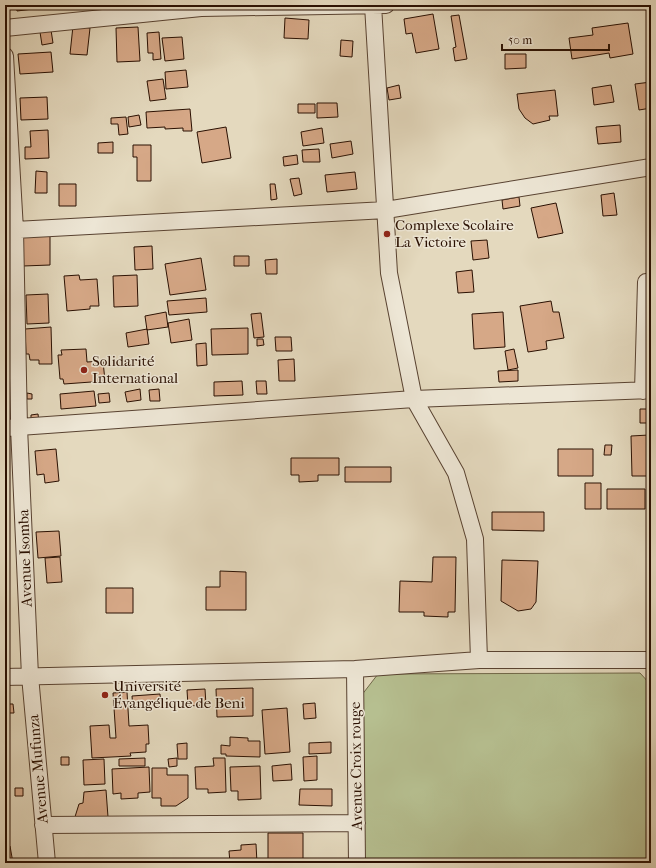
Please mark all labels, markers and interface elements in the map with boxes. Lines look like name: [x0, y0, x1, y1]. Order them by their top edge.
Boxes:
scale bar: [502, 26, 609, 52]
text: 50 m: [508, 33, 532, 47]
place label: Complexe Scolaire La Victoire: [395, 216, 514, 251]
marker: Complexe Scolaire La Victoire: [382, 229, 392, 239]
place label: Solidarité International: [92, 352, 178, 387]
marker: Solidarité International: [79, 365, 89, 375]
street label: Avenue Isomba: [14, 508, 36, 608]
place label: Université Évangélique de Beni: [113, 677, 245, 712]
marker: Université Évangélique de Beni: [100, 690, 110, 700]
street label: Avenue Croix rouge: [346, 701, 366, 831]
street label: Avenue Mufunza: [24, 713, 52, 825]

